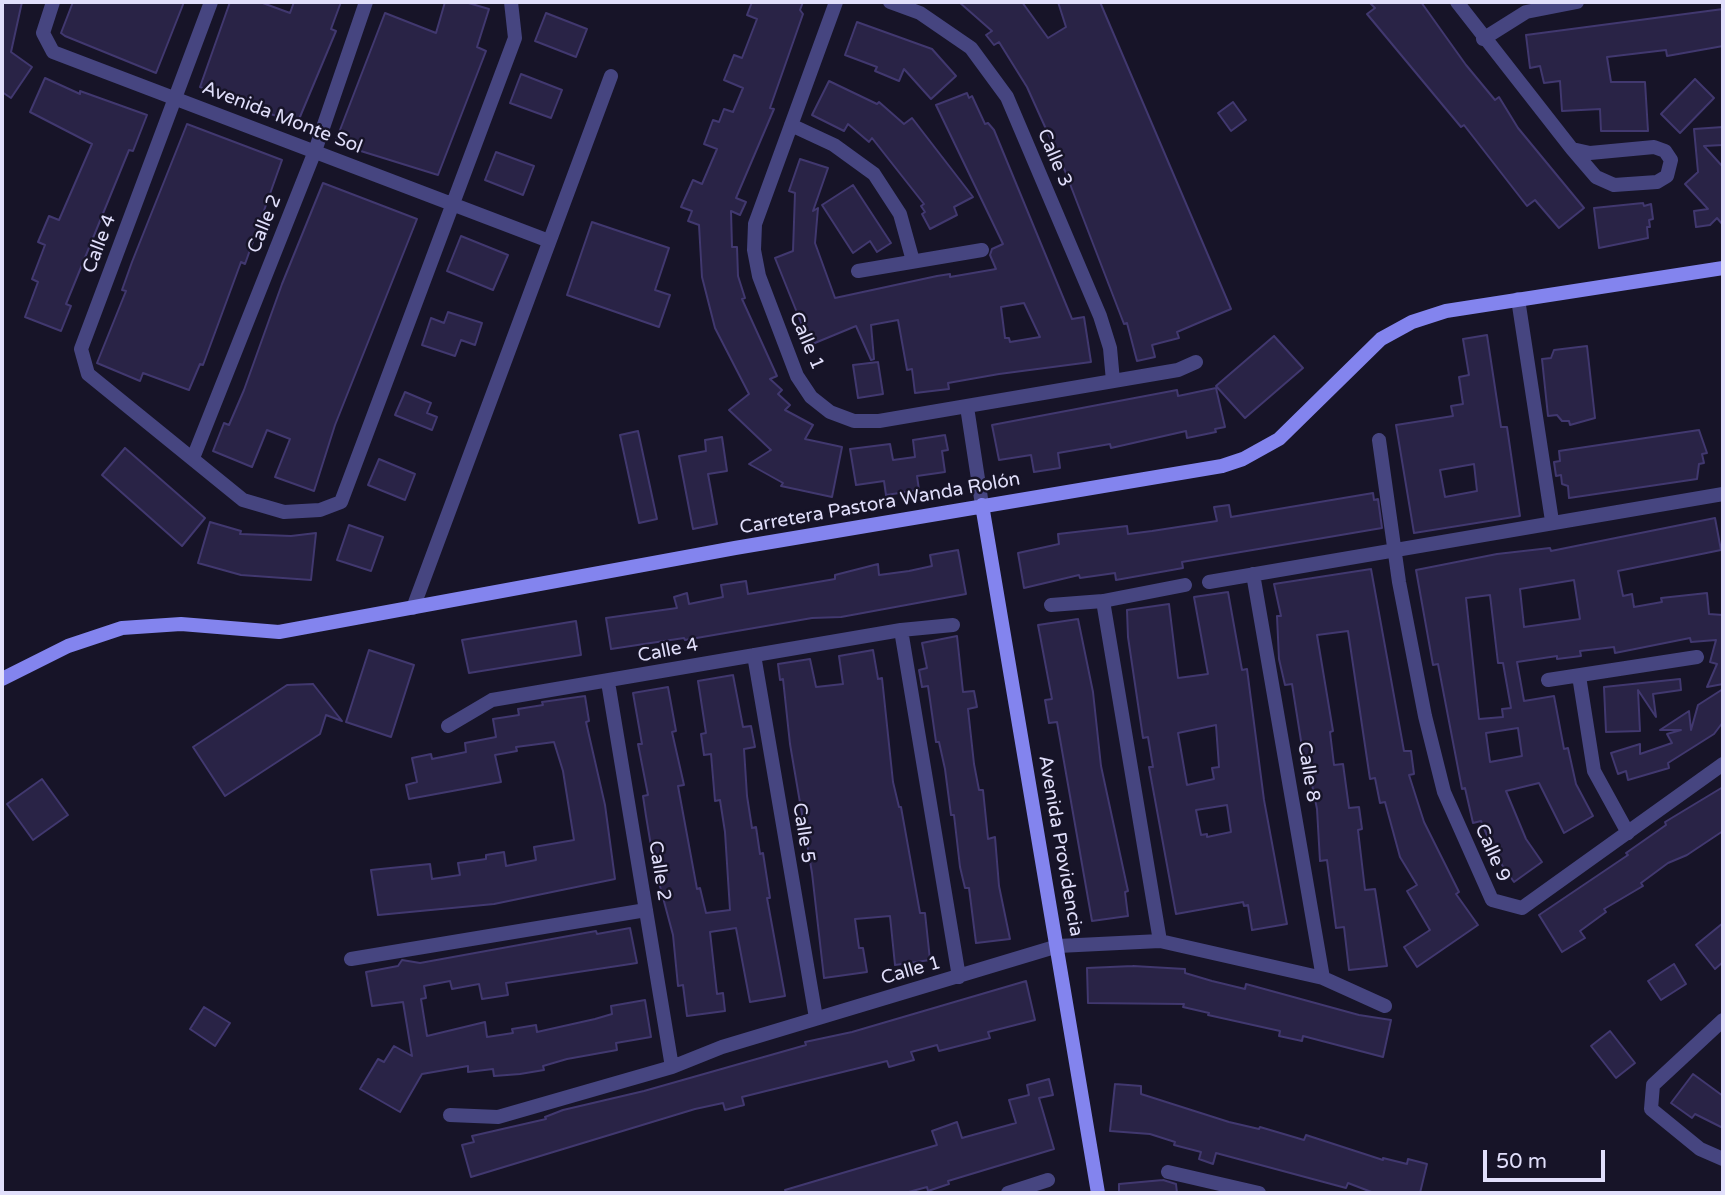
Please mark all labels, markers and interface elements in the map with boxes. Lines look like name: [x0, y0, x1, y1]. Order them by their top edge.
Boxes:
street label: Avenida Monte Sol: [199, 77, 365, 159]
street label: Calle 3: [1032, 125, 1076, 191]
street label: Calle 2: [243, 191, 287, 257]
street label: Calle 4: [78, 211, 122, 277]
street label: Calle 1: [784, 308, 828, 374]
street label: Carretera Pastora Wanda Rolón: [738, 468, 1022, 540]
street label: Calle 4: [636, 634, 700, 668]
street label: Calle 8: [1292, 740, 1324, 804]
street label: Avenida Providencia: [1033, 754, 1087, 938]
street label: Calle 5: [787, 801, 819, 865]
street label: Calle 9: [1469, 821, 1515, 885]
street label: Calle 2: [643, 839, 675, 903]
street label: Calle 1: [879, 952, 943, 990]
scale bar: [1487, 1136, 1610, 1180]
text: 50 m: [1496, 1149, 1547, 1174]

